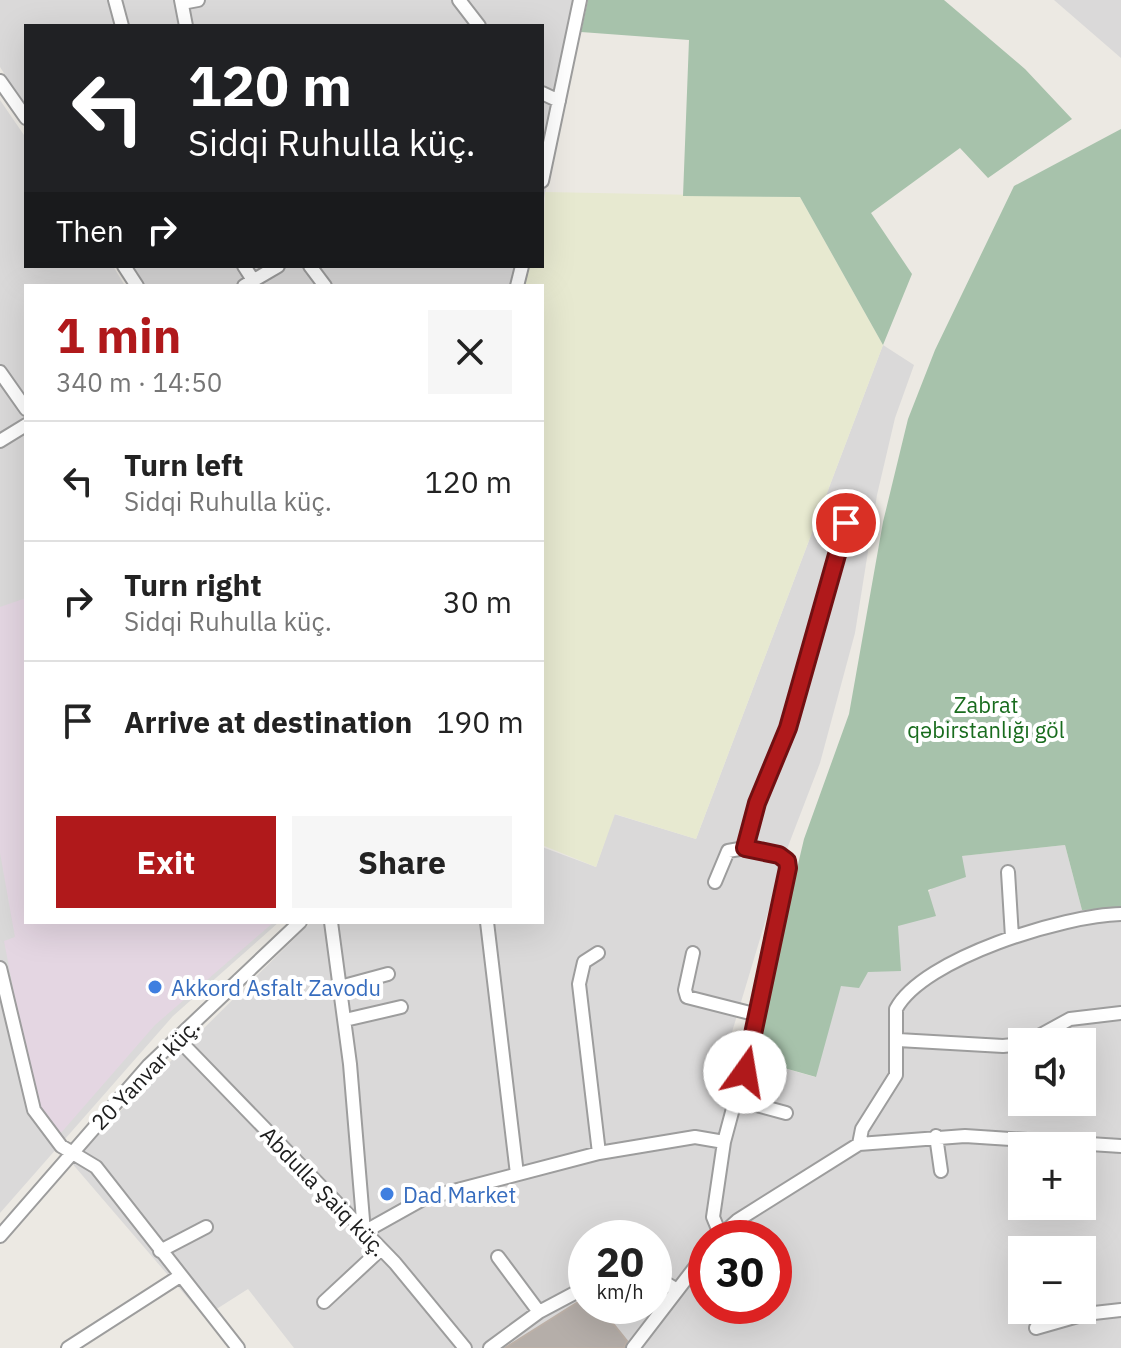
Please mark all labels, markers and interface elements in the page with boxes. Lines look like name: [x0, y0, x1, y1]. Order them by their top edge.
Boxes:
text: 120 m: [188, 49, 352, 121]
icon: left: [56, 56, 160, 160]
text: Sidqi Ruhulla küç.: [188, 119, 476, 166]
icon: right: [140, 208, 184, 252]
text: Then: [56, 211, 124, 250]
text: 1 min: [56, 304, 181, 366]
button: close: [428, 310, 512, 394]
text: 340 m · 14:50: [56, 365, 222, 399]
text: Turn left: [124, 445, 243, 484]
icon: left: [56, 459, 100, 503]
text: 120 m: [425, 462, 512, 501]
text: Sidqi Ruhulla küç.: [124, 484, 332, 518]
pin: [812, 489, 880, 557]
icon: arrive: [824, 501, 868, 545]
text: Turn right: [124, 565, 262, 604]
icon: right: [56, 579, 100, 623]
text: 30 m: [443, 582, 512, 621]
text: Sidqi Ruhulla küç.: [124, 604, 332, 638]
park label: Zabrat qəbirstanlığı göl: [907, 690, 1065, 744]
icon: arrive: [56, 699, 100, 743]
text: Arrive at destination: [124, 702, 412, 741]
text: 190 m: [436, 702, 524, 741]
button: Exit: [56, 816, 276, 908]
button: Share: [292, 816, 512, 908]
place label: Akkord Asfalt Zavodu: [171, 973, 381, 1002]
marker: Akkord Asfalt Zavodu: [146, 978, 164, 996]
street label: 20 Yanvar küç.: [84, 1012, 206, 1136]
map controls: [1008, 1028, 1096, 1324]
button: sound: [1008, 1028, 1096, 1116]
position arrow: [703, 1030, 787, 1114]
street label: Abdulla Şaiq küç.: [255, 1120, 393, 1262]
button: +: [1008, 1132, 1096, 1220]
place label: Dad Market: [403, 1180, 516, 1209]
marker: Dad Market: [378, 1185, 396, 1203]
speed limit sign: 30: [688, 1220, 792, 1324]
text: 20: [596, 1236, 644, 1288]
button: −: [1008, 1236, 1096, 1324]
text: km/h: [596, 1278, 644, 1305]

